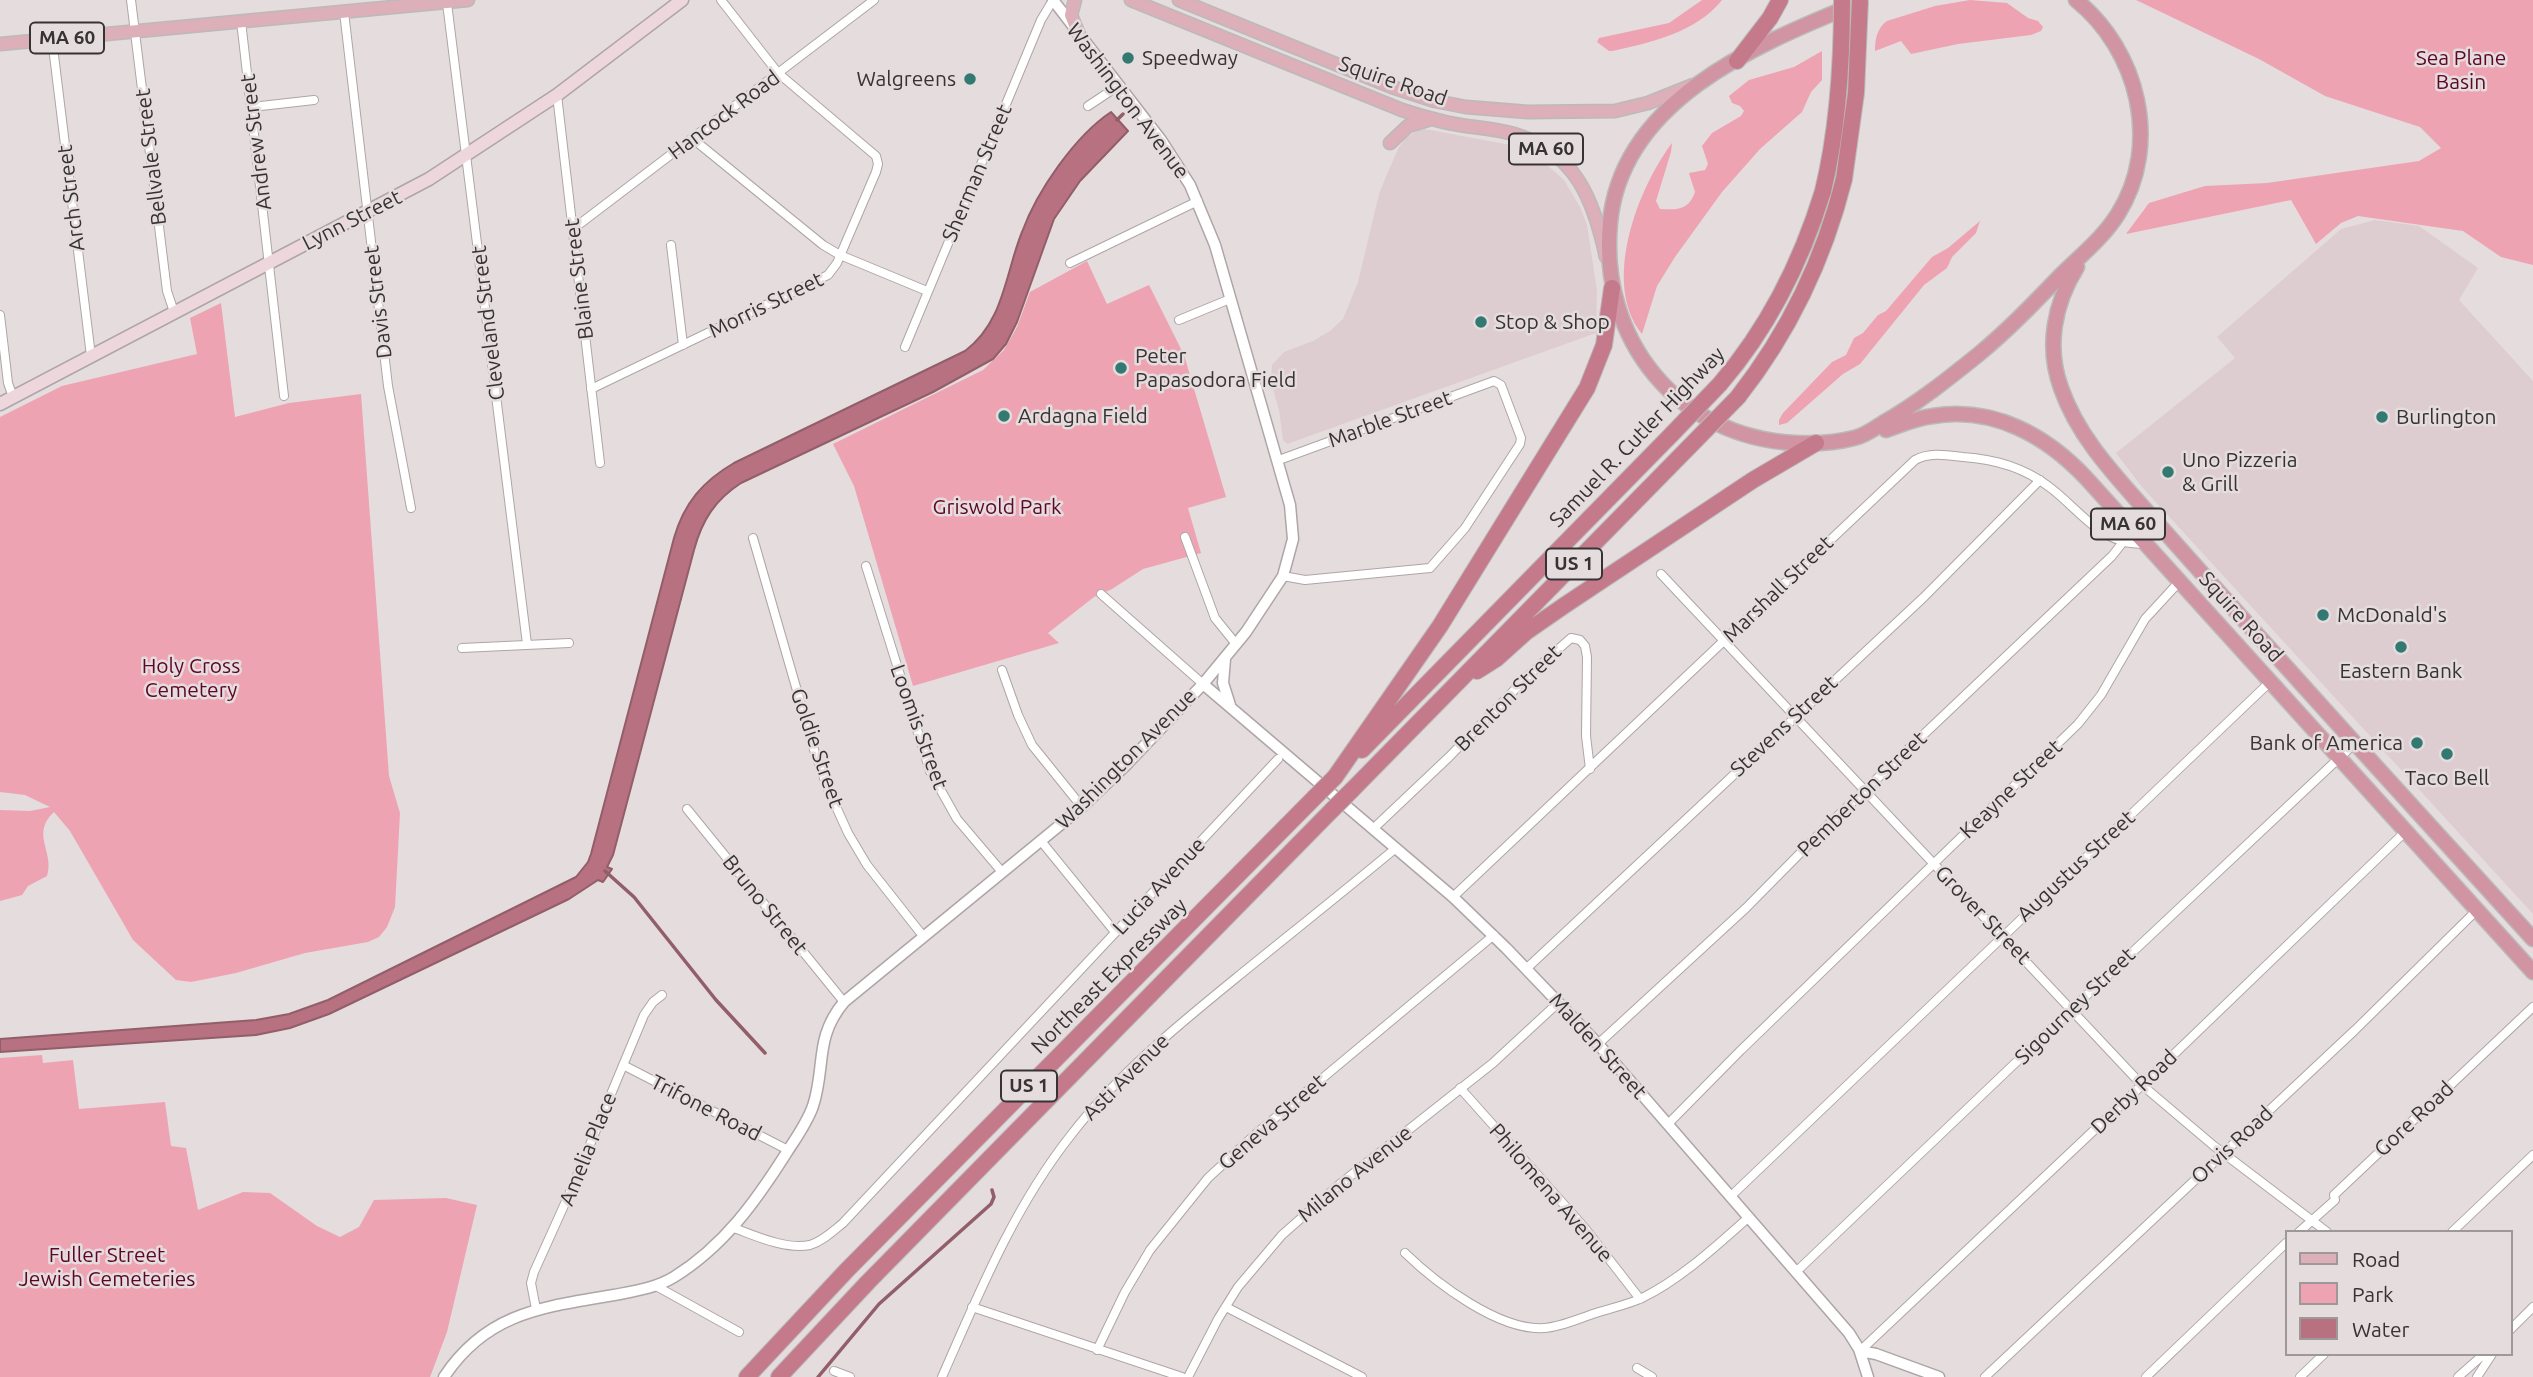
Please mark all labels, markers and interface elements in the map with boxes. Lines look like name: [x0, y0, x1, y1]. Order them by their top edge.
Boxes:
street label: Washington Avenue: [1061, 18, 1195, 184]
road number: MA 60: [30, 22, 104, 54]
place label: Speedway: [1142, 45, 1238, 71]
park label: Sea Plane Basin: [2416, 45, 2506, 95]
marker: Speedway: [1120, 50, 1136, 66]
street label: Squire Road: [1335, 51, 1451, 111]
street label: Hancock Road: [663, 65, 785, 165]
place label: Walgreens: [856, 66, 956, 92]
marker: Walgreens: [962, 71, 978, 87]
street label: Andrew Street: [235, 72, 277, 212]
street label: Bellvale Street: [130, 87, 172, 227]
street label: Sherman Street: [937, 100, 1017, 246]
road number: MA 60: [1509, 134, 1583, 164]
street label: Arch Street: [52, 143, 90, 253]
street label: Lynn Street: [298, 184, 406, 256]
street label: Blaine Street: [559, 217, 599, 341]
street label: Davis Street: [359, 244, 397, 360]
street label: Cleveland Street: [466, 244, 510, 402]
street label: Morris Street: [705, 266, 827, 344]
place label: Stop & Shop: [1495, 309, 1610, 335]
marker: Stop & Shop: [1473, 314, 1489, 330]
street label: Samuel R. Cutler Highway: [1544, 342, 1730, 532]
place label: Peter Papasodora Field: [1135, 343, 1296, 393]
marker: Peter Papasodora Field: [1113, 360, 1129, 376]
street label: Marble Street: [1325, 385, 1455, 453]
place label: Ardagna Field: [1018, 403, 1148, 429]
place label: Burlington: [2396, 404, 2496, 430]
marker: Ardagna Field: [996, 408, 1012, 424]
marker: Burlington: [2374, 409, 2390, 425]
place label: Uno Pizzeria & Grill: [2182, 447, 2298, 497]
marker: Uno Pizzeria & Grill: [2160, 464, 2176, 480]
park label: Griswold Park: [933, 494, 1061, 520]
road number: MA 60: [2091, 509, 2165, 540]
street label: Marshall Street: [1718, 530, 1838, 648]
road number: US 1: [1546, 548, 1602, 580]
street label: Squire Road: [2194, 567, 2288, 667]
place label: McDonald's: [2337, 602, 2447, 628]
marker: McDonald's: [2315, 607, 2331, 623]
street label: Brenton Street: [1449, 639, 1567, 757]
marker: Eastern Bank: [2393, 639, 2409, 655]
park label: Holy Cross Cemetery: [142, 653, 240, 703]
place label: Eastern Bank: [2340, 658, 2462, 684]
street label: Loomis Street: [885, 661, 953, 793]
street label: Stevens Street: [1725, 670, 1843, 782]
street label: Washington Avenue: [1051, 684, 1201, 834]
street label: Goldie Street: [785, 685, 849, 811]
street label: Pemberton Street: [1792, 726, 1932, 862]
place label: Bank of America: [2249, 730, 2403, 756]
street label: Keayne Street: [1955, 734, 2067, 844]
marker: Bank of America: [2409, 735, 2425, 751]
marker: Taco Bell: [2439, 746, 2455, 762]
place label: Taco Bell: [2405, 765, 2489, 791]
street label: Augustus Street: [2012, 805, 2140, 927]
street label: Lucia Avenue: [1108, 832, 1210, 940]
street label: Bruno Street: [717, 850, 813, 960]
street label: Grover Street: [1930, 860, 2036, 970]
street label: Northeast Expressway: [1026, 893, 1192, 1059]
street label: Sigourney Street: [2010, 942, 2140, 1070]
street label: Malden Street: [1544, 988, 1652, 1104]
street label: Asti Avenue: [1078, 1029, 1174, 1125]
street label: Derby Road: [2086, 1045, 2182, 1139]
street label: Trifone Road: [646, 1069, 766, 1147]
street label: Geneva Street: [1213, 1069, 1331, 1175]
road number: US 1: [1001, 1070, 1057, 1102]
street label: Gore Road: [2369, 1076, 2459, 1162]
street label: Amelia Place: [554, 1089, 622, 1209]
street label: Orvis Road: [2186, 1101, 2278, 1189]
street label: Philomena Avenue: [1484, 1119, 1618, 1267]
street label: Milano Avenue: [1293, 1120, 1417, 1228]
legend: [2284, 1230, 2512, 1356]
park label: Fuller Street Jewish Cemeteries: [19, 1242, 195, 1292]
text: Road: [2352, 1247, 2400, 1271]
text: Park: [2352, 1282, 2394, 1306]
text: Water: [2352, 1317, 2410, 1341]

